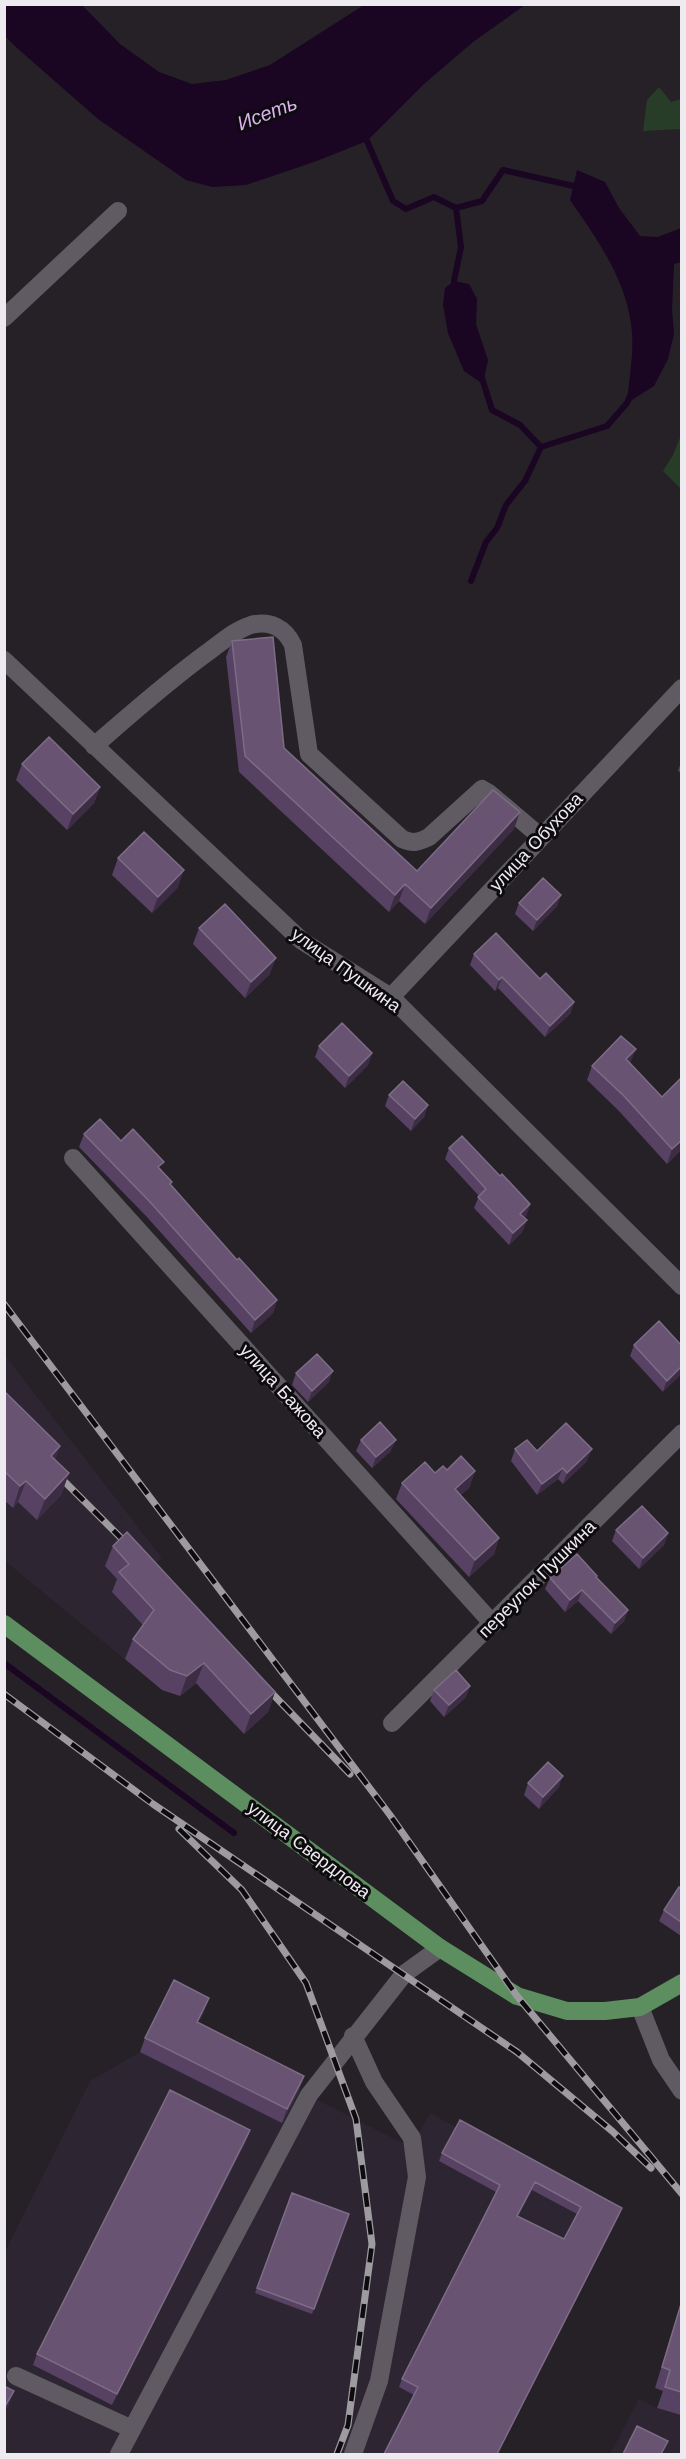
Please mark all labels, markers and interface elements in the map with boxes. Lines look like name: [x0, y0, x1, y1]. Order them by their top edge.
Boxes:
water label: Исеть: [234, 91, 300, 135]
street label: улица Обухова: [485, 787, 587, 895]
street label: улица Пушкина: [288, 923, 406, 1017]
street label: улица Бажова: [236, 1339, 332, 1443]
street label: переулок Пушкина: [474, 1515, 600, 1642]
street label: улица Свердлова: [244, 1797, 376, 1903]

